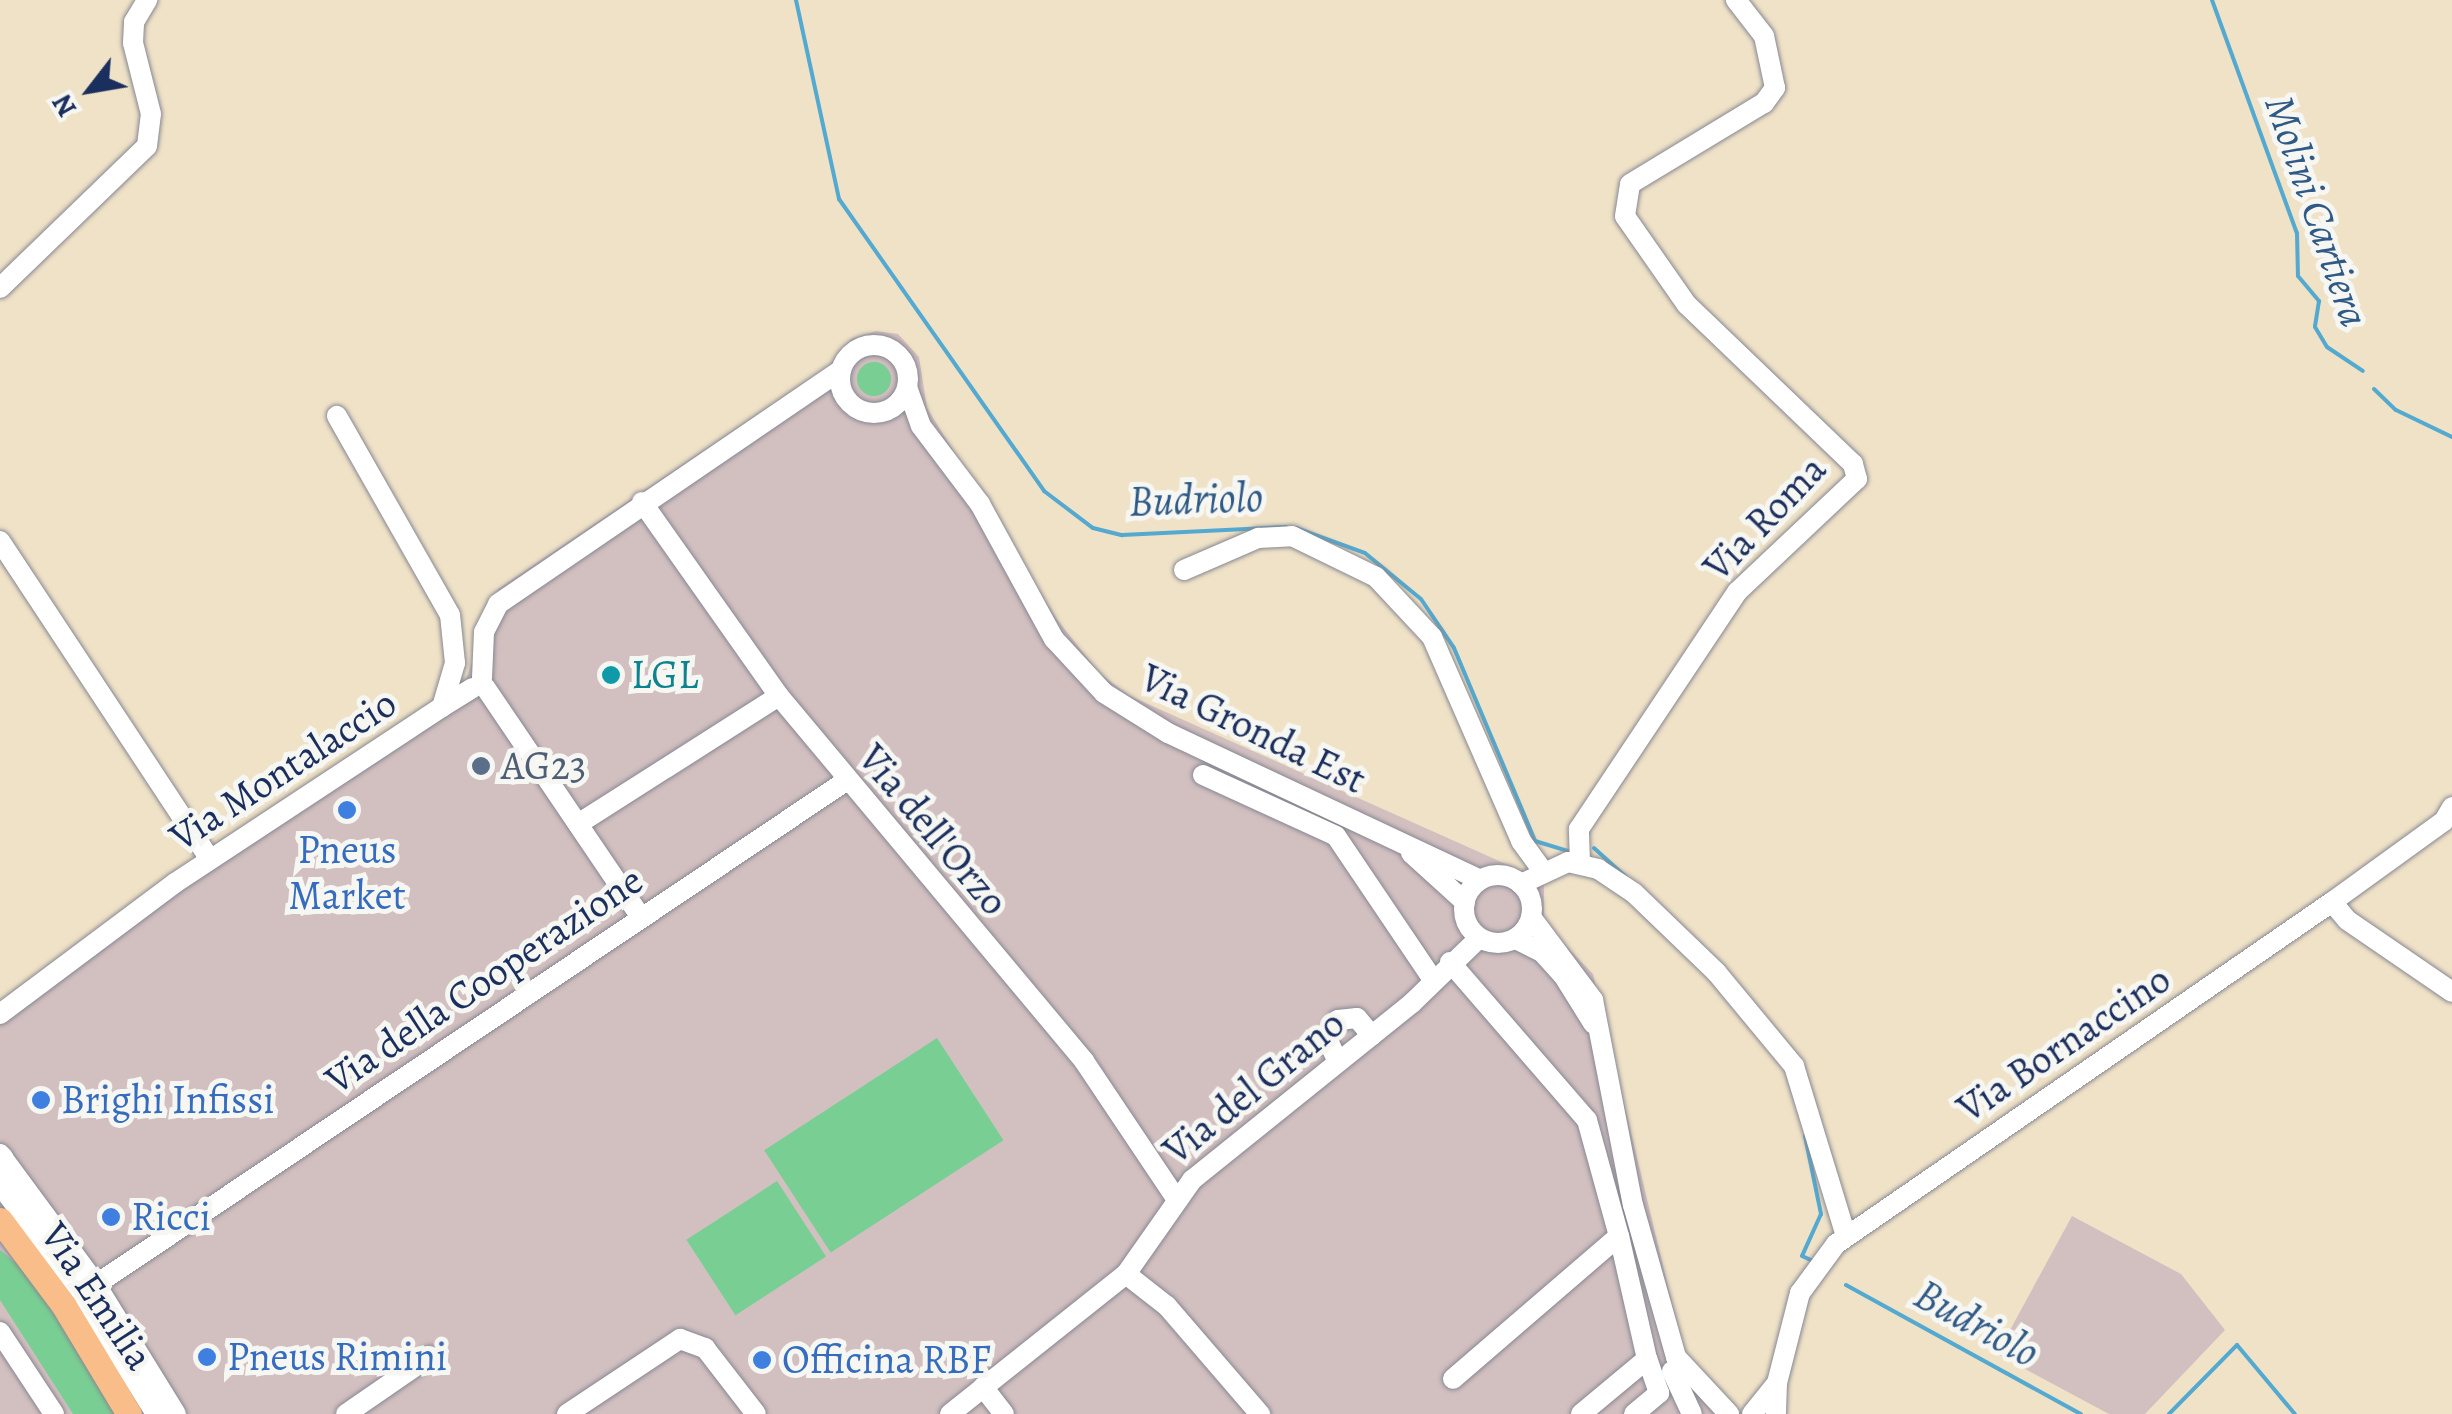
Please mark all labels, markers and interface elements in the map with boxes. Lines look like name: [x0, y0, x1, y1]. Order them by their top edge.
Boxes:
north arrow: [40, 40, 140, 140]
text: N: [43, 87, 86, 124]
water label: Molini Cartiera: [2254, 89, 2380, 333]
street label: Via Roma: [1694, 445, 1836, 591]
water label: Budriolo: [1128, 471, 1264, 527]
place label: LGL: [631, 651, 698, 699]
street label: Via Gronda Est: [1133, 654, 1373, 804]
marker: LGL: [600, 664, 622, 686]
street label: Via Montalaccio: [161, 679, 405, 861]
street label: Via dell'Orzo: [848, 735, 1018, 925]
place label: AG23: [501, 742, 586, 790]
marker: AG23: [470, 755, 492, 777]
marker: Pneus Market: [336, 799, 358, 821]
place label: Pneus Market: [288, 826, 406, 920]
street label: Via della Cooperazione: [316, 856, 652, 1104]
street label: Via Bornaccino: [1948, 955, 2180, 1133]
street label: Via del Grano: [1154, 999, 1354, 1175]
place label: Brighi Infissi: [61, 1076, 275, 1124]
marker: Brighi Infissi: [30, 1089, 52, 1111]
place label: Ricci: [131, 1193, 211, 1241]
marker: Ricci: [100, 1206, 122, 1228]
street label: Via Emilia: [30, 1213, 164, 1379]
water label: Budriolo: [1906, 1268, 2048, 1378]
place label: Pneus Rimini: [227, 1333, 447, 1381]
place label: Officina RBF: [782, 1336, 991, 1384]
marker: Pneus Rimini: [196, 1346, 218, 1368]
marker: Officina RBF: [751, 1349, 773, 1371]

